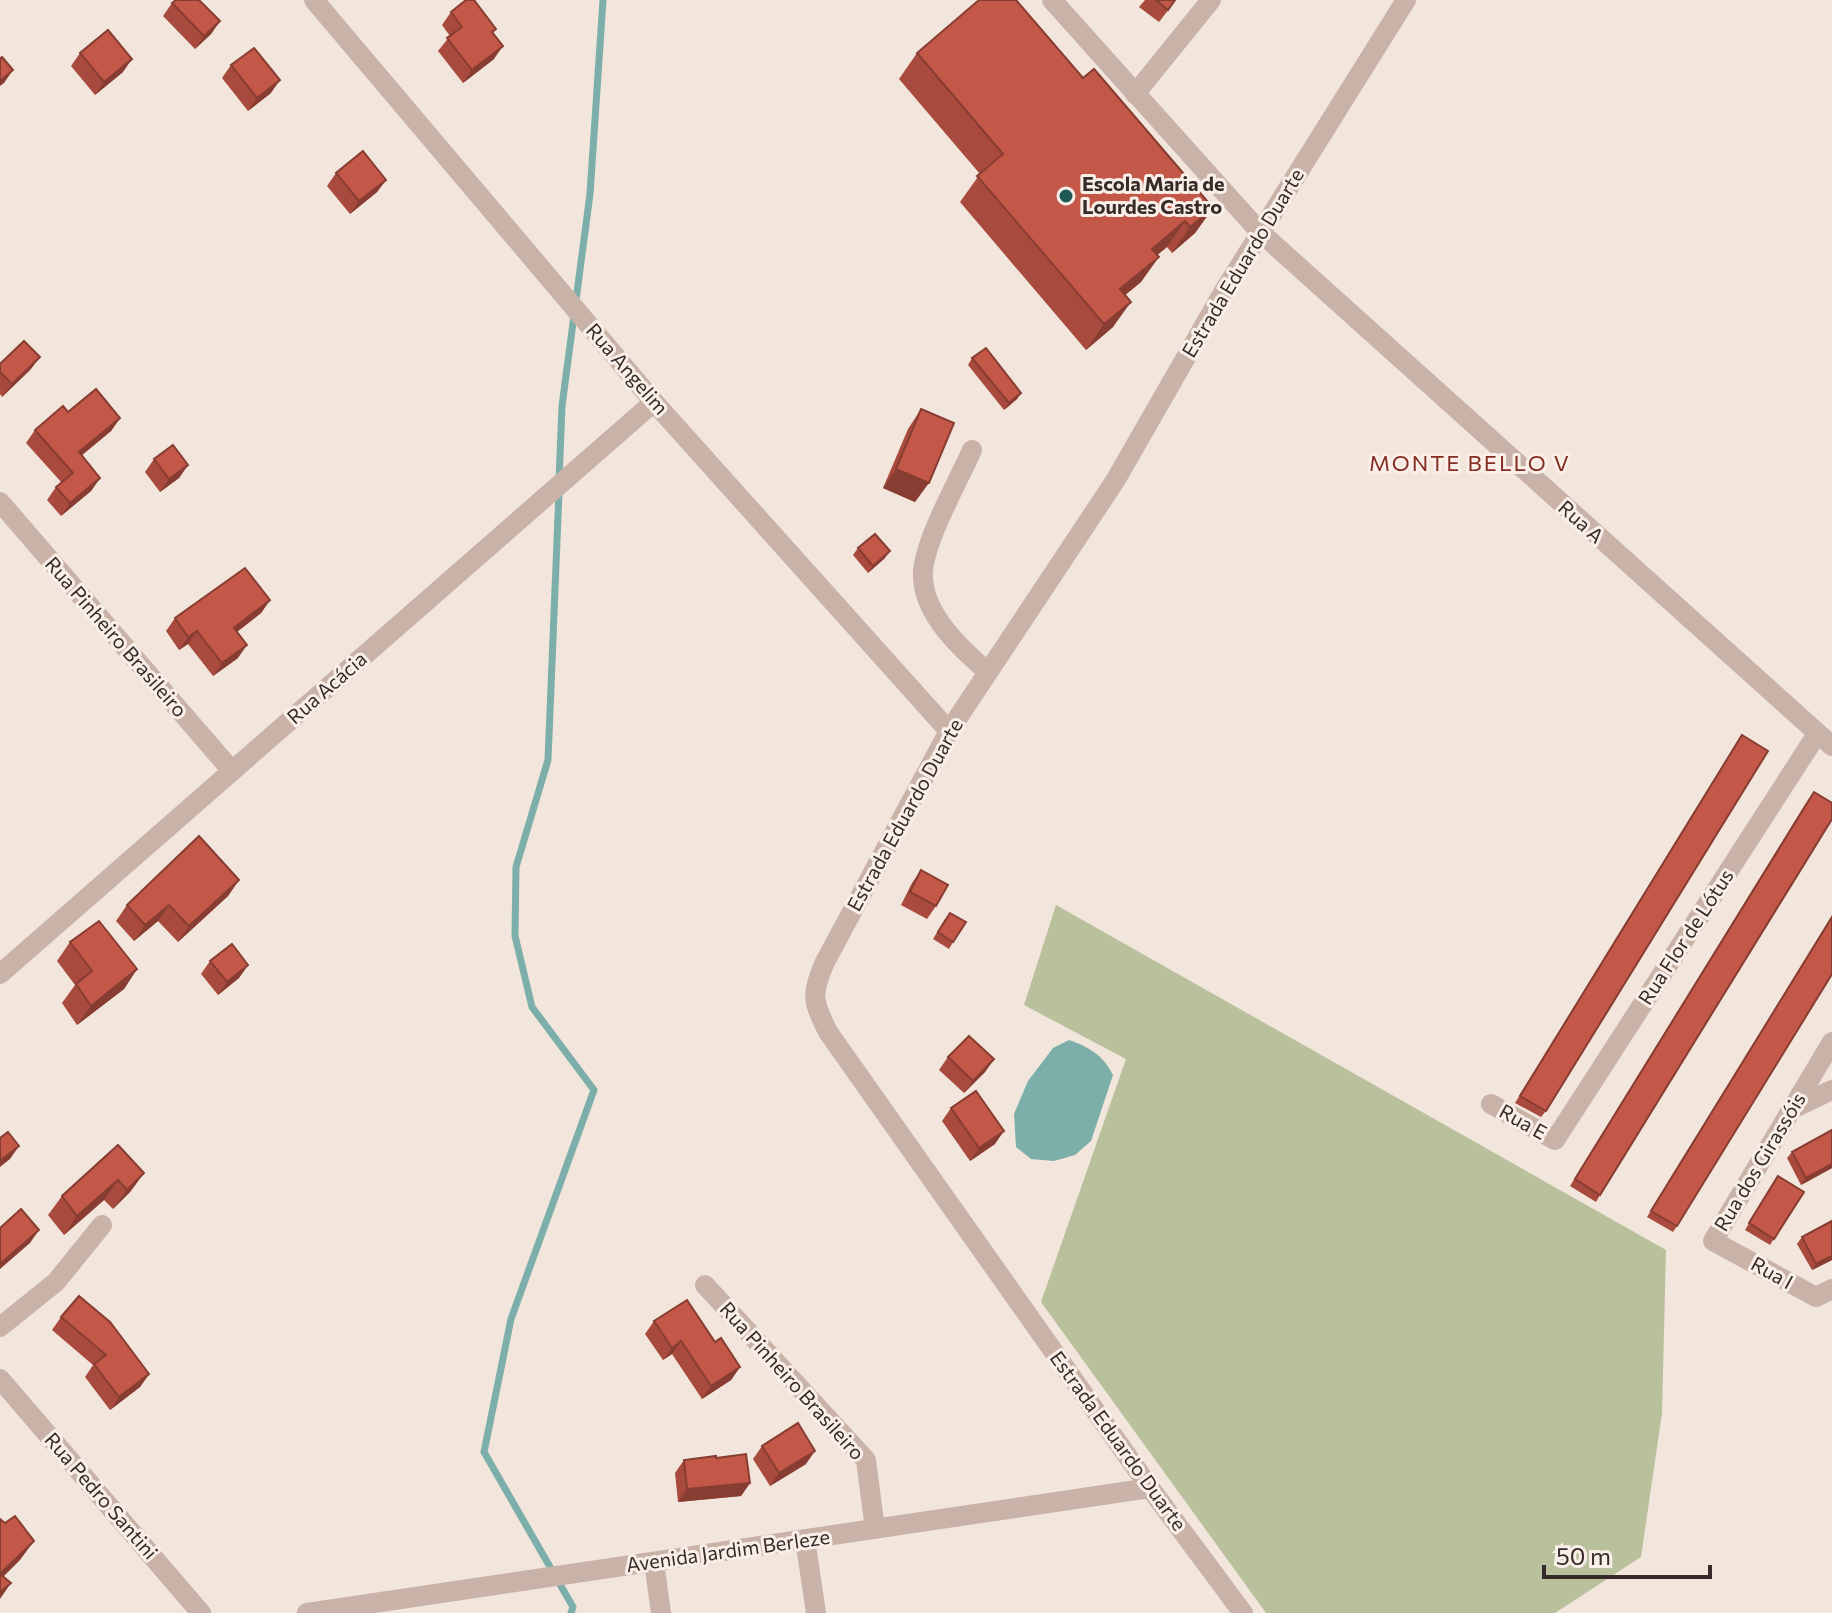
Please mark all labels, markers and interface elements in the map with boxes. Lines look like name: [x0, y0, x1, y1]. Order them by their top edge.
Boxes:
street label: Estrada Eduardo Duarte: [1176, 164, 1308, 361]
place label: Escola Maria de Lourdes Castro: [1082, 171, 1225, 218]
marker: Escola Maria de Lourdes Castro: [1057, 187, 1075, 205]
street label: Rua Angelim: [582, 318, 674, 419]
district label: MONTE BELLO V: [1369, 449, 1571, 476]
street label: Rua A: [1554, 495, 1609, 548]
street label: Rua Pinheiro Brasileiro: [41, 551, 193, 721]
street label: Rua Acácia: [282, 646, 371, 728]
street label: Estrada Eduardo Duarte: [841, 714, 967, 915]
street label: Rua Flor de Lótus: [1632, 864, 1738, 1009]
street label: Rua dos Girassóis: [1708, 1088, 1810, 1235]
street label: Rua E: [1496, 1098, 1551, 1144]
street label: Rua I: [1747, 1251, 1798, 1293]
street label: Rua Pinheiro Brasileiro: [715, 1296, 870, 1464]
street label: Estrada Eduardo Duarte: [1046, 1346, 1192, 1535]
street label: Rua Pedro Santini: [40, 1427, 163, 1564]
street label: Avenida Jardim Berleze: [625, 1524, 831, 1576]
scale bar: [1544, 1529, 1710, 1579]
text: 50 m: [1556, 1541, 1611, 1570]

